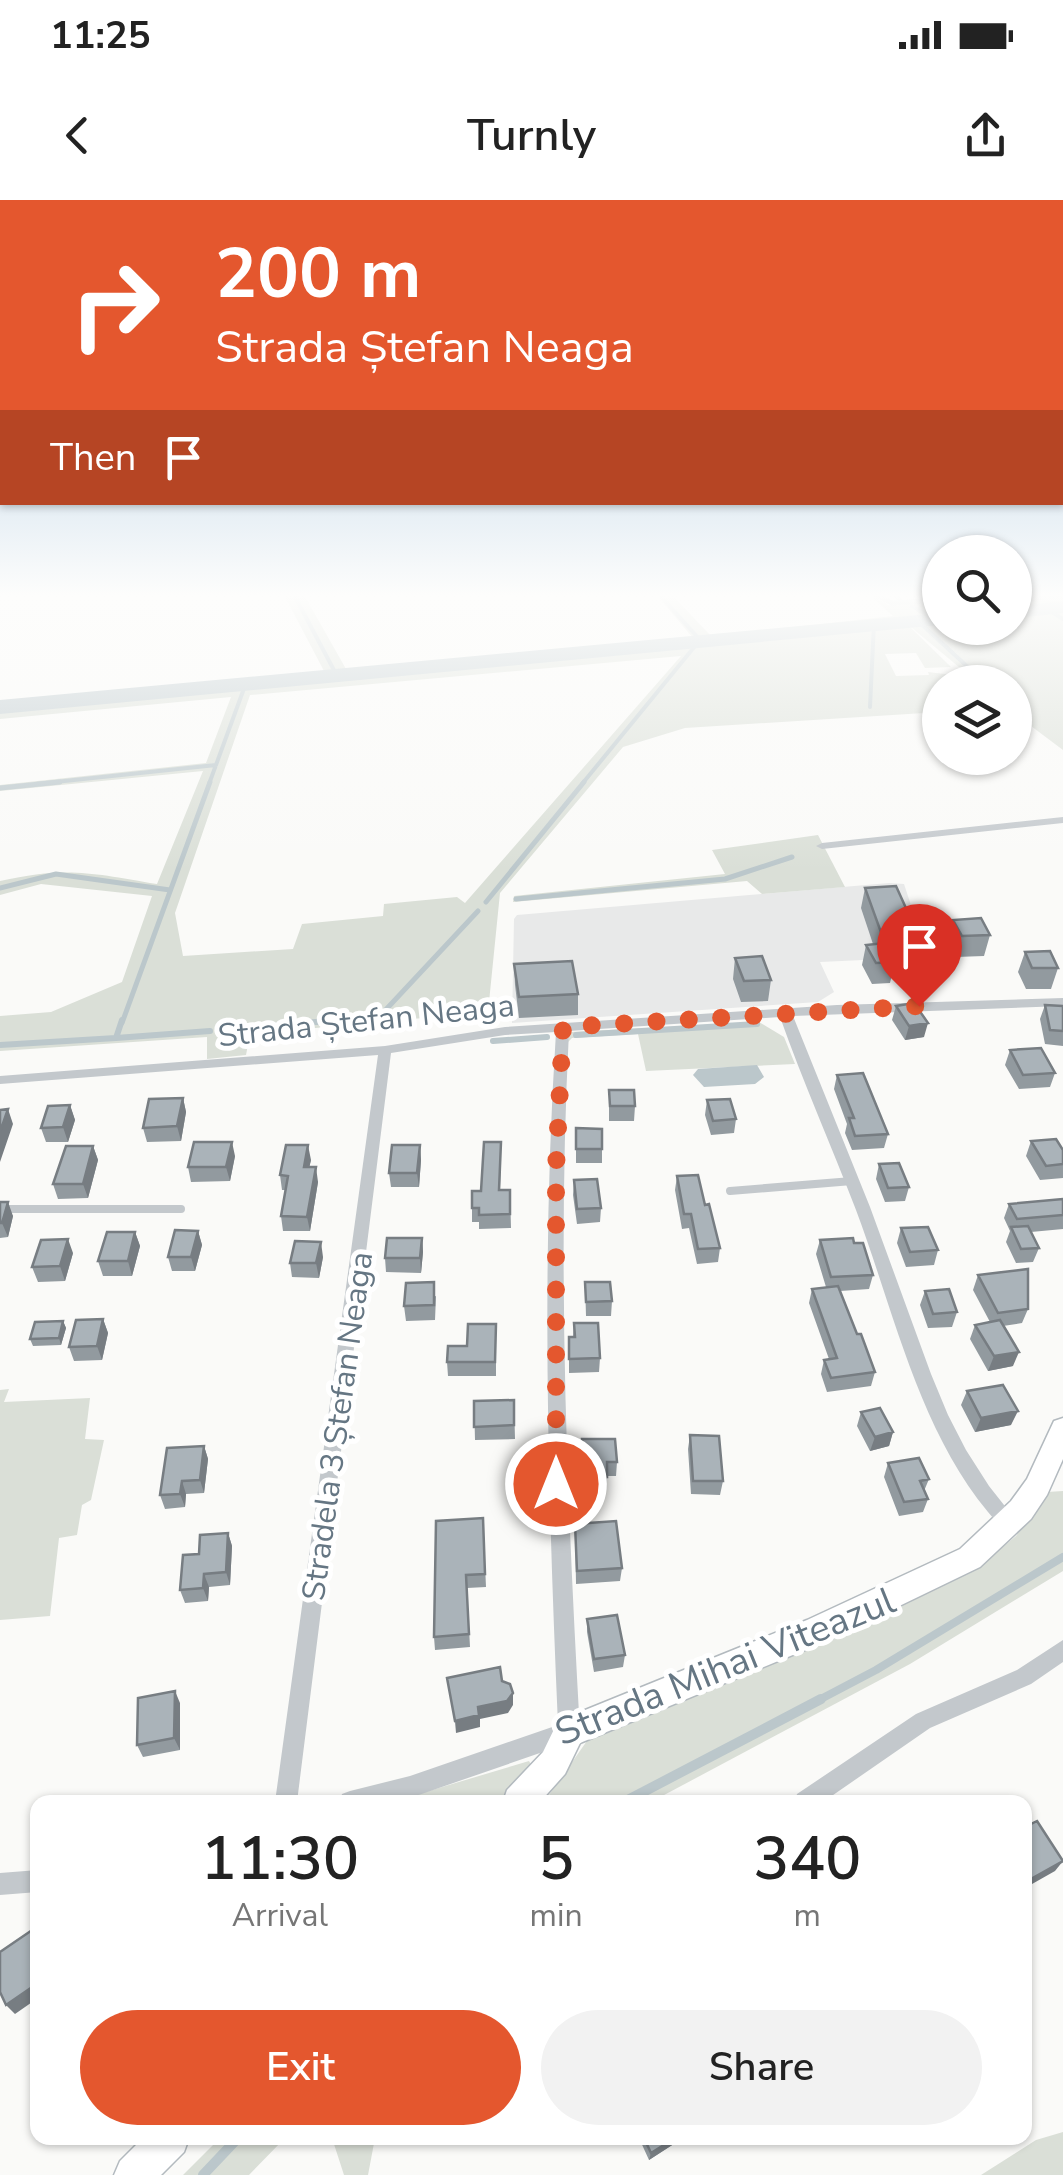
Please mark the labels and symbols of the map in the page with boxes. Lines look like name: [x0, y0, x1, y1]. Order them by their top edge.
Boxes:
pin: [877, 904, 962, 1007]
street label: Strada Ștefan Neaga: [216, 984, 516, 1057]
street label: Stradela 3 Ștefan Neaga: [292, 1249, 383, 1603]
position arrow: [504, 1432, 608, 1536]
street label: Strada Mihai Viteazul: [548, 1575, 903, 1758]

